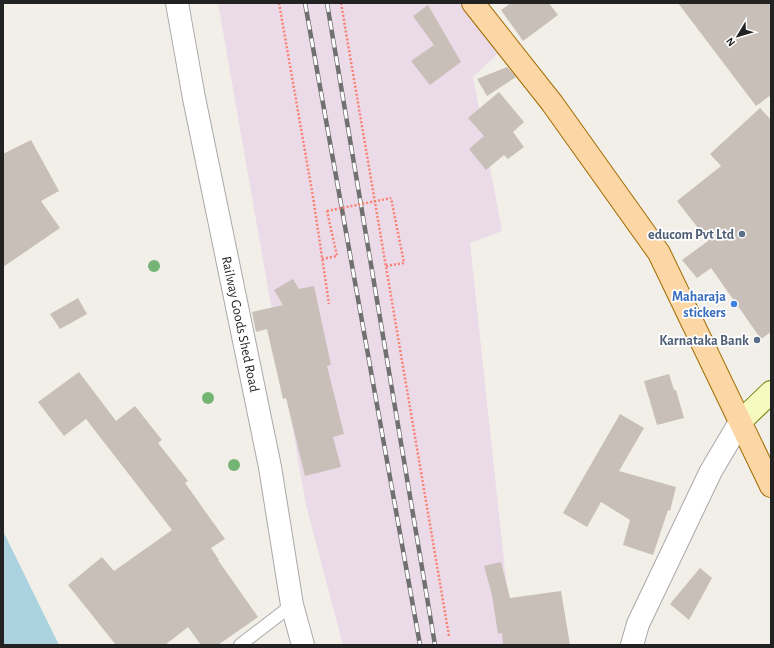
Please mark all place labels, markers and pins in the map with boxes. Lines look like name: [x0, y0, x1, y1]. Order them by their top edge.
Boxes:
place label: educom Pvt Ltd: [648, 228, 735, 242]
marker: educom Pvt Ltd: [737, 229, 747, 239]
place label: Maharaja stickers: [672, 290, 726, 320]
marker: Maharaja stickers: [729, 299, 739, 309]
place label: Karnataka Bank: [659, 334, 749, 348]
marker: Karnataka Bank: [752, 335, 762, 345]

